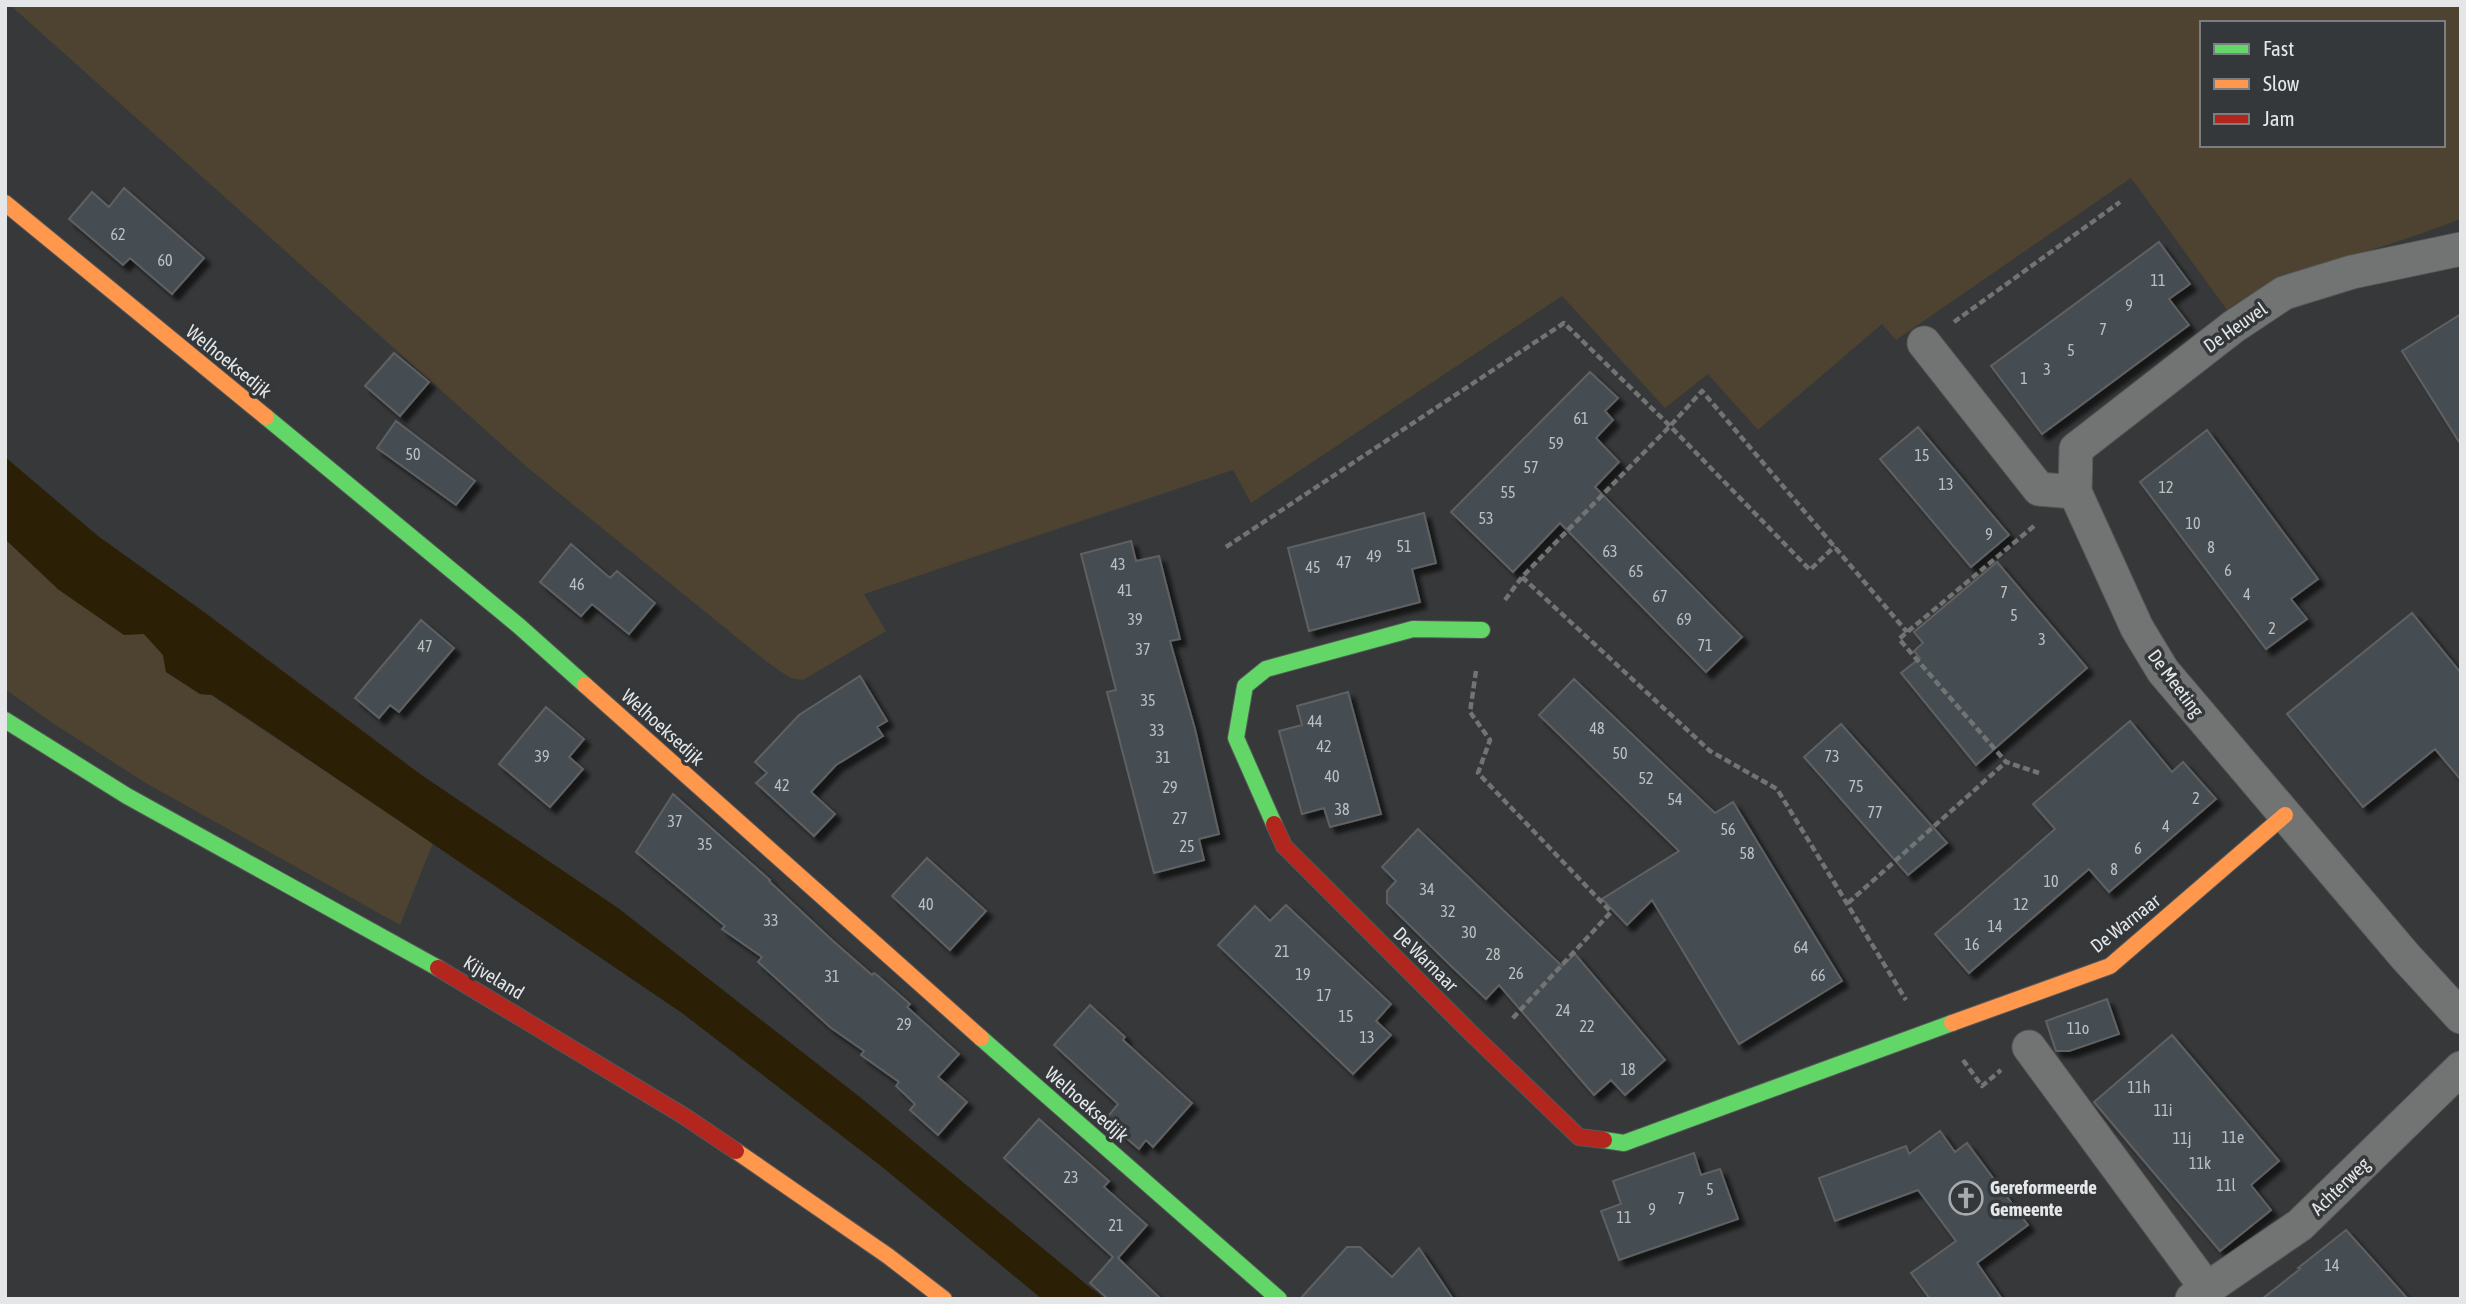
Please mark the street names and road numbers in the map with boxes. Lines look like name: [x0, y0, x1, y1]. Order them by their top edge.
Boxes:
street label: De Heuvel: [2199, 297, 2271, 357]
street label: Welhoeksedijk: [182, 320, 277, 402]
street label: De Meeting: [2143, 645, 2209, 722]
street label: Welhoeksedijk: [617, 684, 709, 770]
street label: De Warnaar: [2086, 889, 2164, 957]
street label: De Warnaar: [1389, 922, 1463, 996]
street label: Kijveland: [460, 950, 528, 1004]
street label: Welhoeksedijk: [1041, 1062, 1134, 1147]
street label: Achterweg: [2306, 1152, 2374, 1219]

